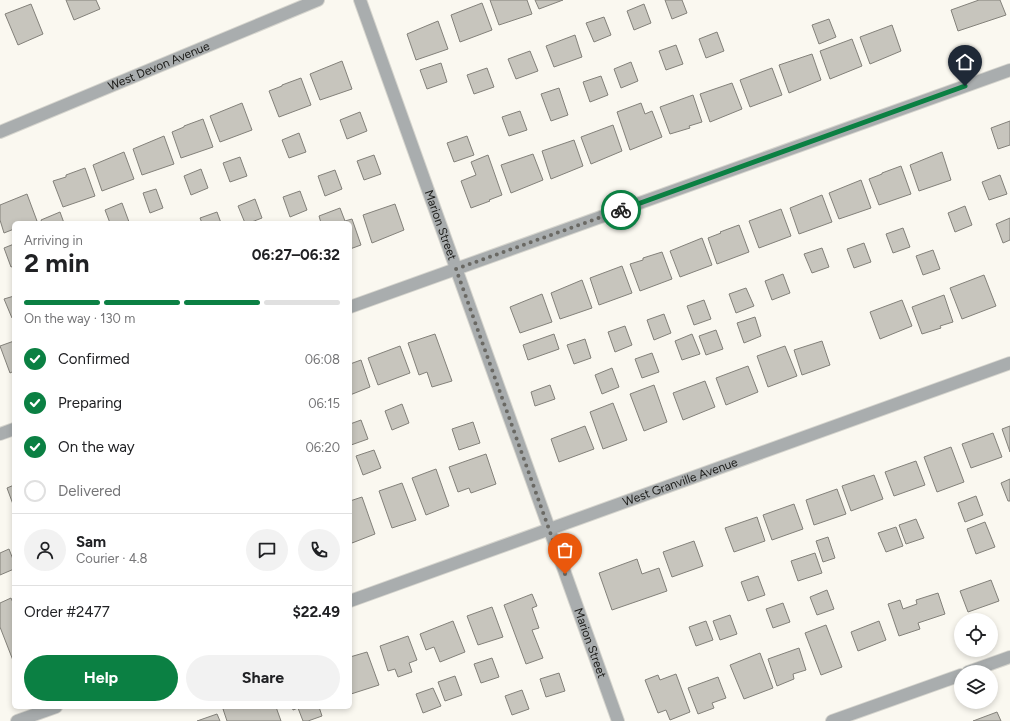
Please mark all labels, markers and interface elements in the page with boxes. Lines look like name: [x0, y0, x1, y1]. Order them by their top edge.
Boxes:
street label: West Devon Avenue: [106, 39, 212, 93]
pin: [948, 45, 982, 86]
icon: home: [954, 51, 976, 73]
street label: Marion Street: [422, 188, 460, 262]
courier: [601, 190, 641, 230]
icon: bike: [610, 199, 632, 221]
text: Arriving in: [24, 233, 83, 248]
text: 06:27–06:32: [252, 246, 340, 264]
text: 2 min: [24, 247, 90, 279]
text: On the way · 130 m: [24, 311, 135, 326]
icon: check: [24, 348, 46, 370]
text: Confirmed: [58, 350, 130, 368]
text: 06:08: [305, 352, 340, 367]
icon: check: [24, 392, 46, 414]
text: Preparing: [58, 394, 122, 412]
text: 06:15: [308, 396, 340, 411]
icon: check: [24, 436, 46, 458]
text: On the way: [58, 438, 135, 456]
text: 06:20: [305, 440, 340, 455]
street label: West Granville Avenue: [621, 455, 740, 509]
text: Delivered: [58, 482, 121, 500]
button: person: [24, 529, 66, 571]
button: chat: [246, 529, 288, 571]
button: phone: [298, 529, 340, 571]
text: Sam: [76, 533, 106, 551]
pin: [548, 533, 582, 574]
icon: bag: [554, 539, 576, 561]
text: Courier · 4.8: [76, 551, 148, 566]
text: Order #2477: [24, 603, 110, 621]
text: $22.49: [292, 603, 340, 621]
street label: Marion Street: [571, 606, 609, 680]
map controls: [954, 613, 998, 709]
button: locate: [954, 613, 998, 657]
button: Help: [24, 655, 178, 701]
button: Share: [186, 655, 340, 701]
button: layers: [954, 665, 998, 709]

